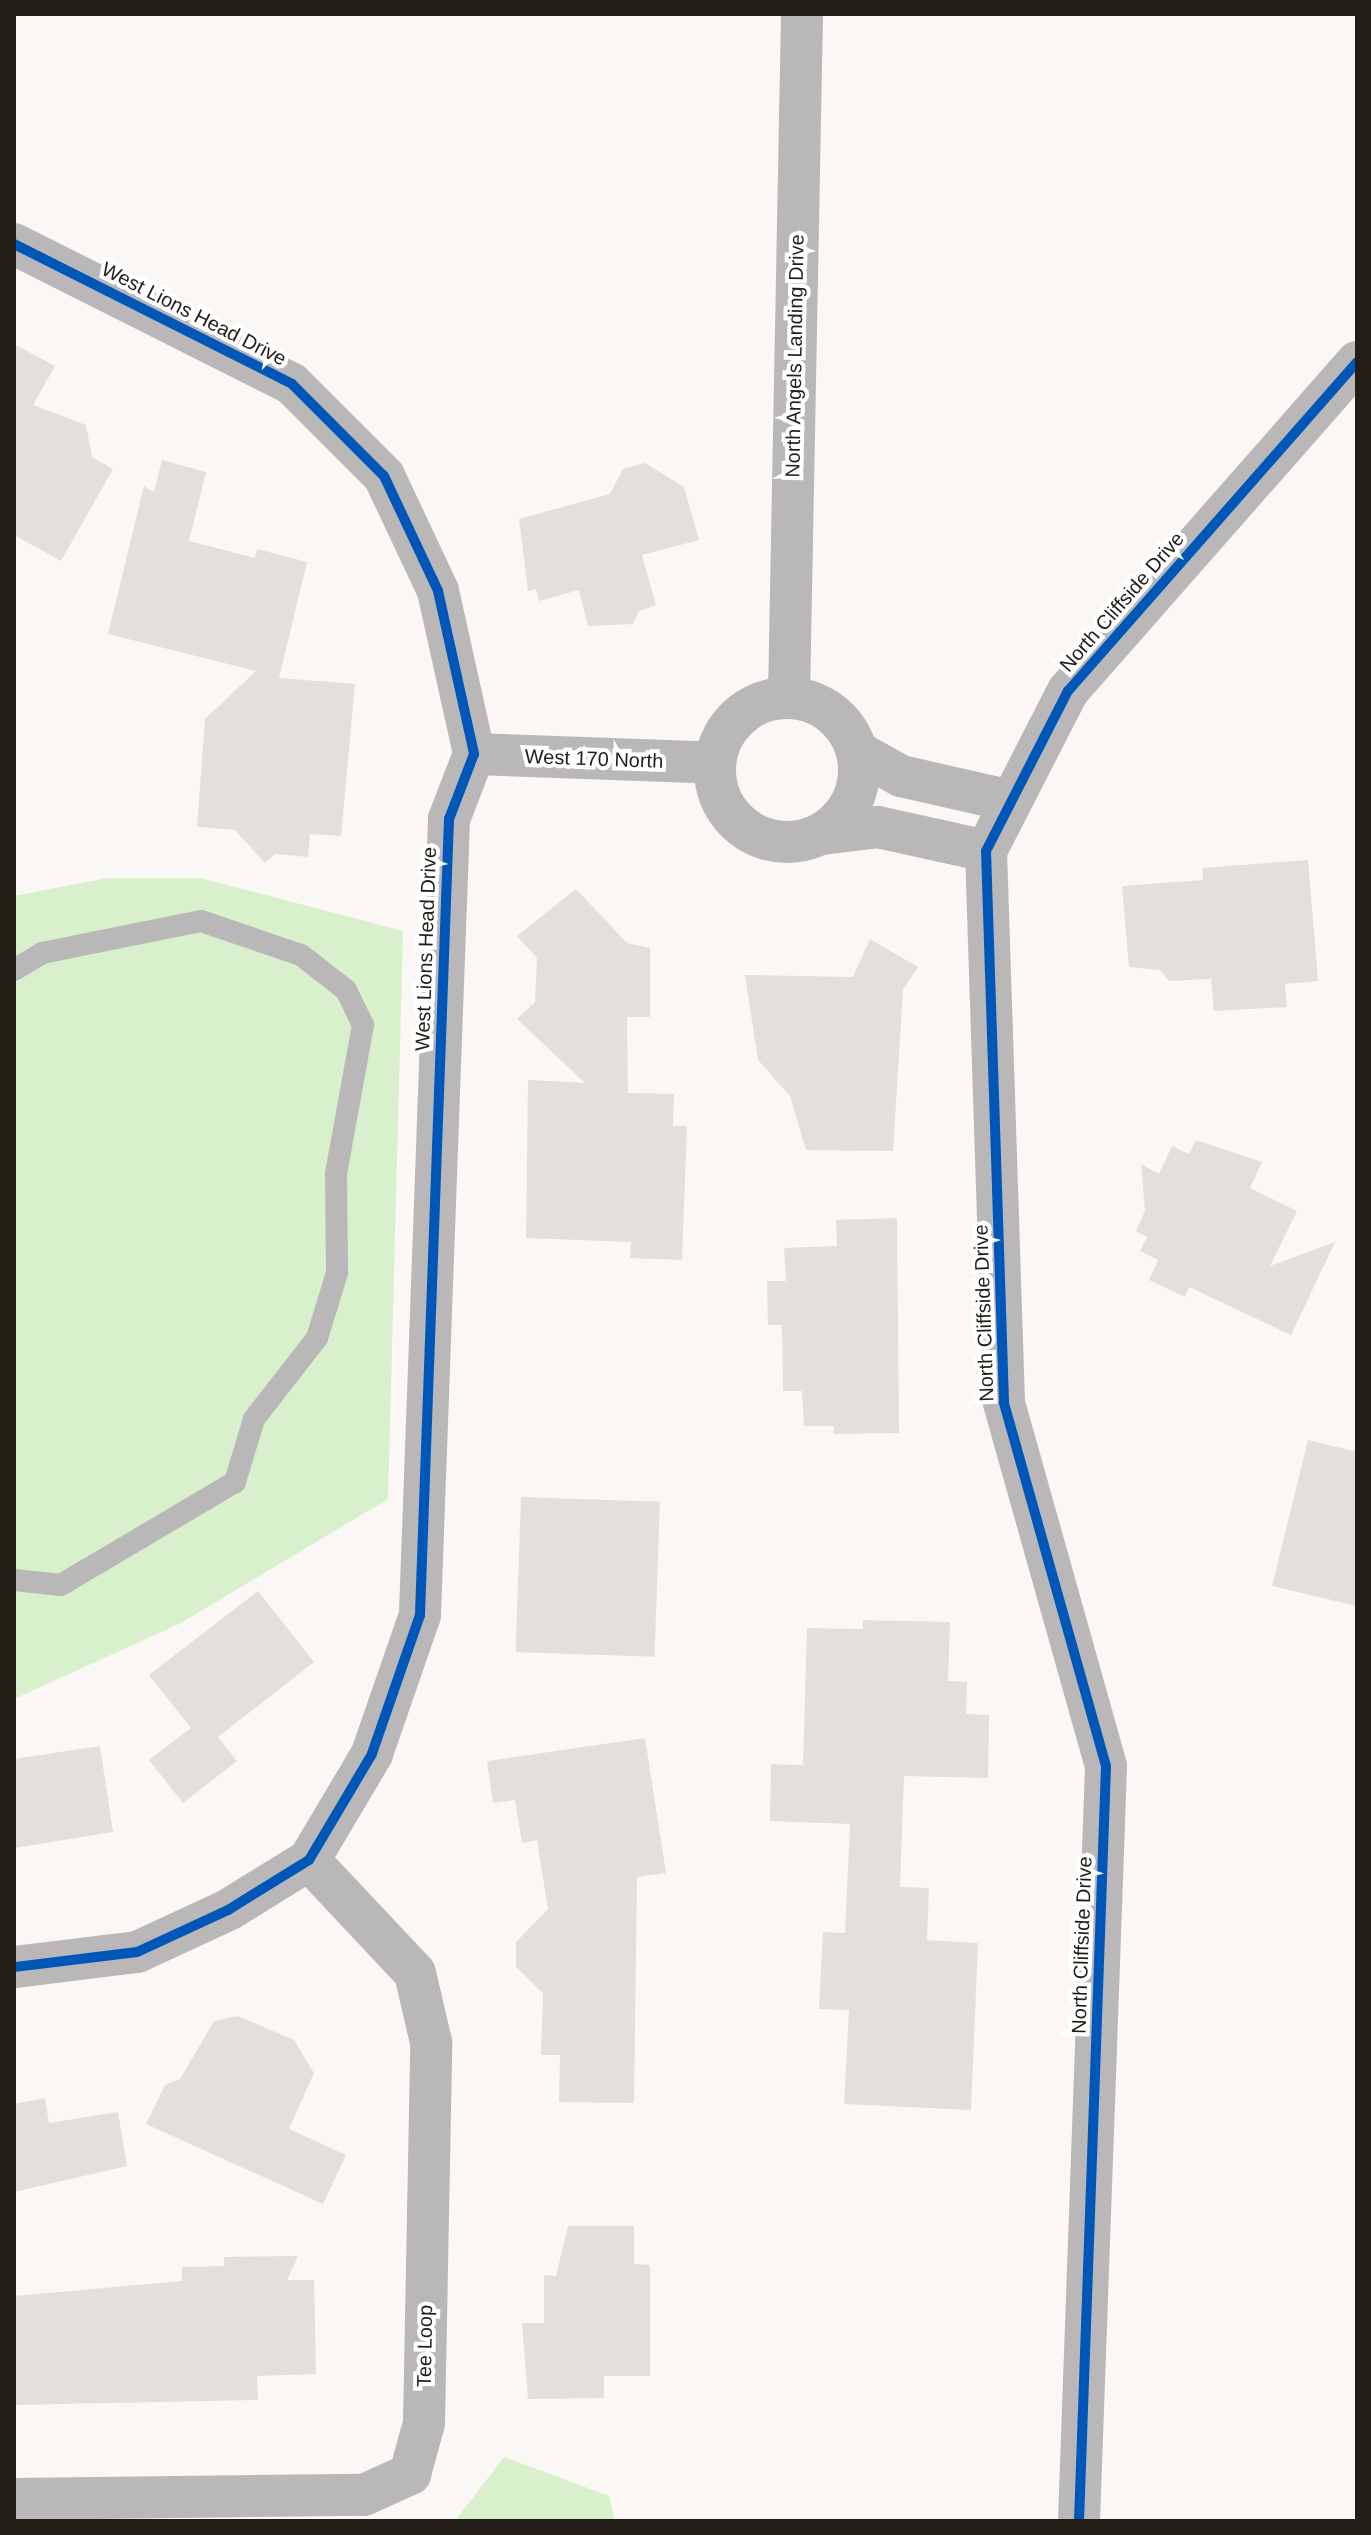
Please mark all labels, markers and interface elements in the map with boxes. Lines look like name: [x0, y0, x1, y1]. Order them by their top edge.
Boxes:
street label: North Angels Landing Drive: [781, 234, 809, 478]
street label: West Lions Head Drive: [98, 257, 290, 371]
street label: North Cliffside Drive: [1055, 527, 1189, 677]
street label: West 170 North: [524, 745, 664, 773]
street label: West Lions Head Drive: [410, 847, 442, 1051]
street label: North Cliffside Drive: [969, 1224, 999, 1402]
street label: North Cliffside Drive: [1067, 1856, 1097, 2034]
street label: Tee Loop: [412, 2305, 438, 2387]

